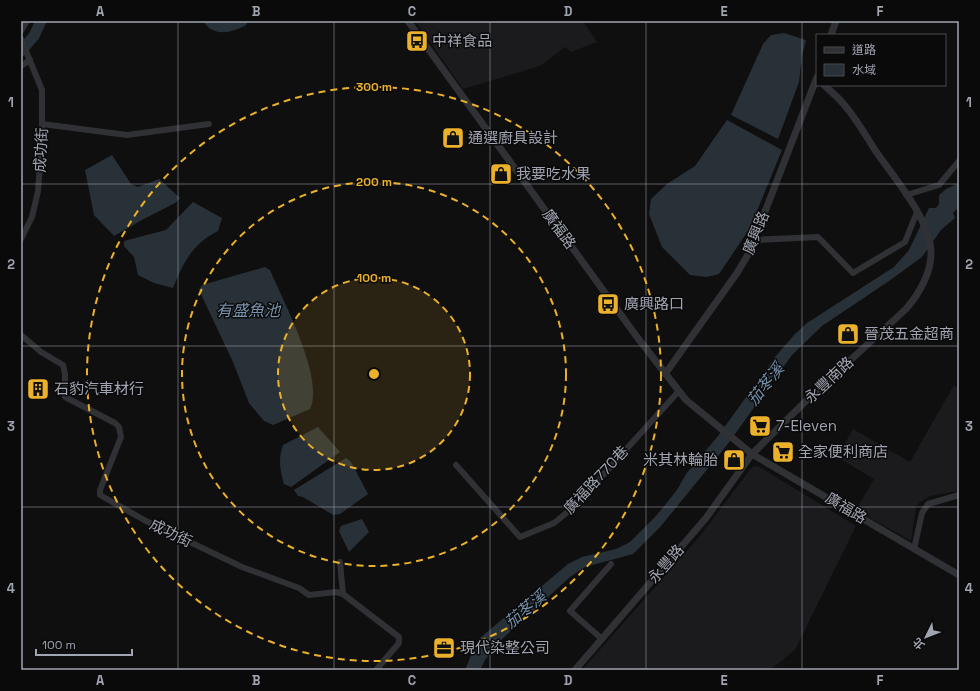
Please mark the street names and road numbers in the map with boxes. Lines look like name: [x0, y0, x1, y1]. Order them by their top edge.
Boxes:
street label: 成功街: [30, 127, 51, 173]
street label: 廣福路: [538, 205, 580, 252]
street label: 廣興路: [738, 208, 773, 257]
street label: 永豐南路: [800, 352, 857, 407]
street label: 廣福路770巷: [559, 442, 632, 518]
street label: 廣福路: [822, 488, 870, 527]
street label: 成功街: [147, 514, 196, 551]
street label: 永豐路: [644, 540, 688, 587]

